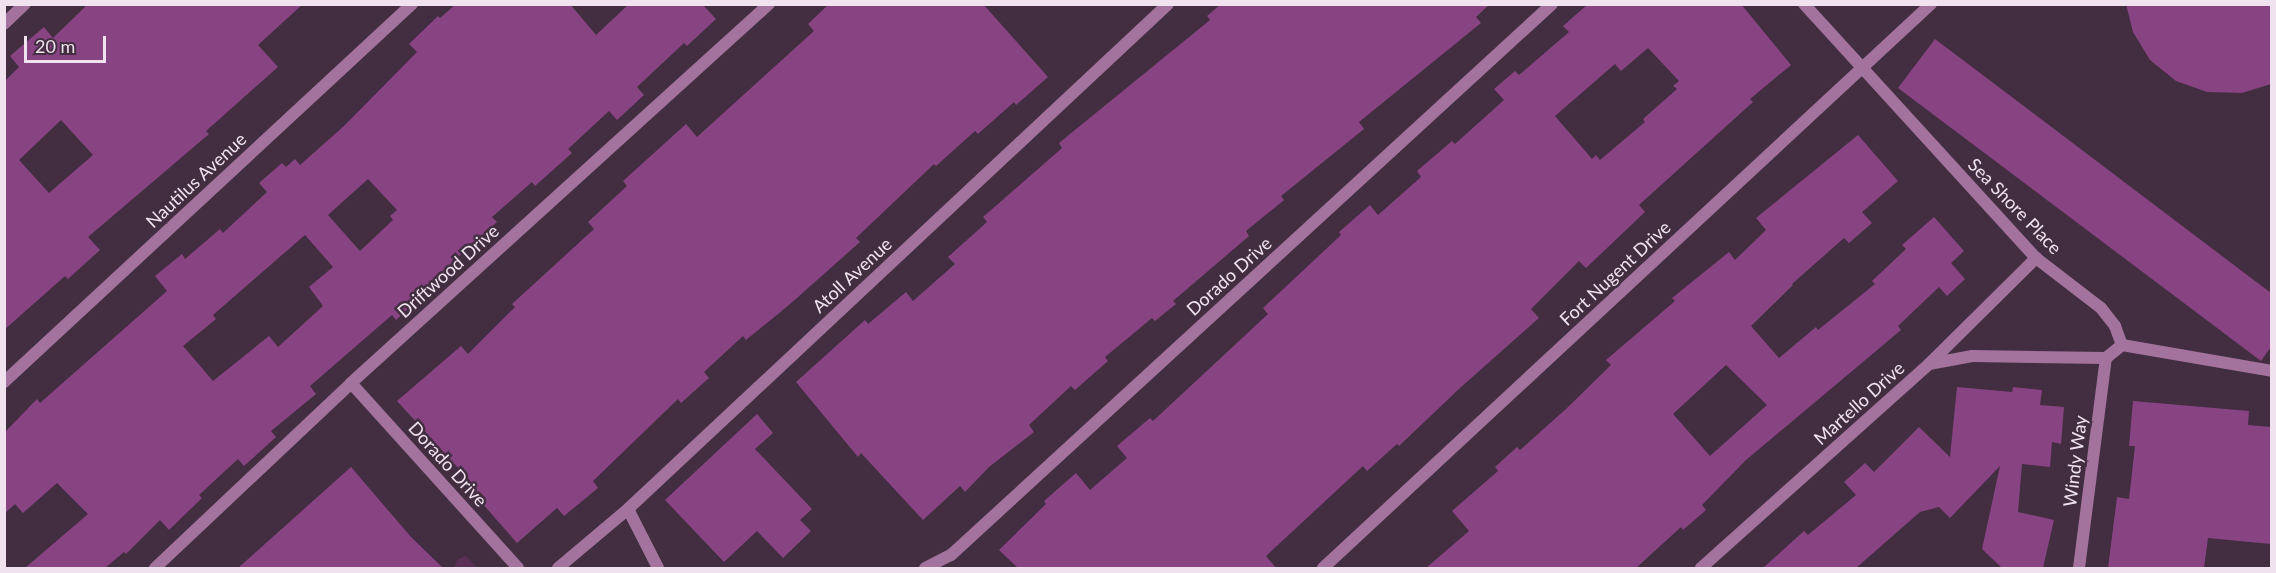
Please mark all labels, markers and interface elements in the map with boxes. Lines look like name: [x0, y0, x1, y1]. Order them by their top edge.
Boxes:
scale bar: [27, 24, 110, 62]
text: 20 m: [35, 35, 75, 57]
street label: Nautilus Avenue: [141, 128, 251, 232]
street label: Sea Shore Place: [1964, 154, 2066, 258]
street label: Fort Nugent Drive: [1555, 216, 1675, 330]
street label: Driftwood Drive: [393, 220, 503, 322]
street label: Dorado Drive: [1182, 232, 1276, 320]
street label: Atoll Avenue: [808, 233, 896, 317]
street label: Martello Drive: [1809, 357, 1909, 449]
street label: Windy Way: [2059, 414, 2091, 508]
street label: Dorado Drive: [404, 417, 492, 511]

